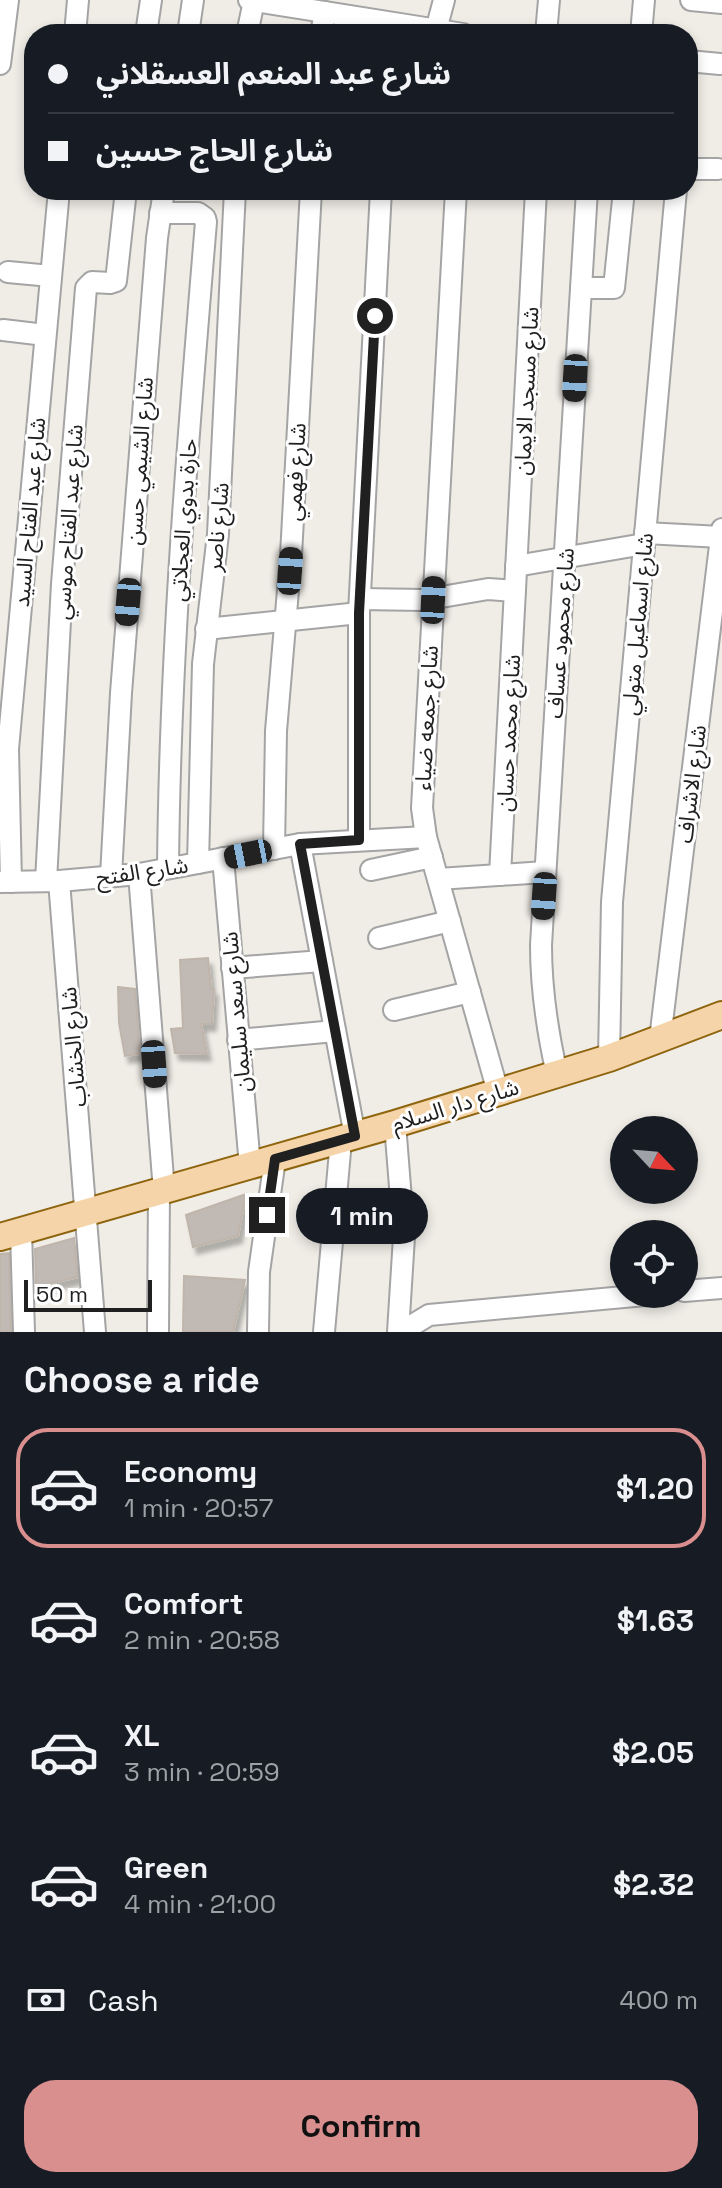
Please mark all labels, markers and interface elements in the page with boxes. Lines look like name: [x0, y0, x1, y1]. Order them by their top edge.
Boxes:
text: شارع عبد المنعم العسقلاني: [96, 54, 451, 93]
text: شارع الحاج حسين: [96, 131, 333, 170]
route start: [357, 298, 393, 334]
street label: شارع مسجد الايمان: [508, 306, 547, 476]
car: [562, 353, 588, 403]
street label: شارع الشيمي حسن: [119, 376, 162, 546]
street label: شارع عبد الفتاح السيد: [7, 416, 54, 608]
street label: شارع فهمي: [278, 422, 315, 522]
street label: شارع عبد الفتاح موسي: [47, 423, 92, 621]
street label: حارة بدوي العجلاتي: [163, 438, 206, 603]
street label: شارع ناصر: [199, 481, 238, 574]
street label: شارع اسماعيل متولي: [615, 532, 662, 717]
car: [276, 546, 304, 596]
street label: شارع محمود عساف: [540, 547, 583, 720]
car: [420, 575, 446, 625]
car: [114, 577, 142, 627]
street label: شارع جمعه ضياء: [408, 645, 447, 792]
street label: شارع محمد حسان: [490, 654, 529, 812]
street label: شارع الاشراف: [670, 723, 715, 845]
car: [222, 838, 274, 870]
street label: شارع الفتح: [94, 851, 190, 894]
car: [530, 871, 558, 921]
street label: شارع سعد سليمان: [215, 930, 260, 1093]
street label: شارع الخشاب: [54, 986, 95, 1108]
car: [140, 1039, 168, 1089]
street label: شارع دار السلام: [388, 1072, 523, 1140]
north arrow: [610, 1116, 698, 1204]
map controls: [610, 1116, 698, 1308]
callout: 1 min: [295, 1187, 427, 1243]
route end: [249, 1197, 285, 1233]
text: 1 min: [330, 1199, 394, 1233]
button: locate: [610, 1220, 698, 1308]
scale bar: [24, 1276, 152, 1312]
text: 50 m: [36, 1280, 88, 1308]
text: Choose a ride: [24, 1357, 260, 1403]
icon: car: [28, 1452, 100, 1524]
text: Economy: [124, 1452, 257, 1491]
text: $1.20: [616, 1469, 694, 1508]
text: 1 min · 20:57: [124, 1491, 273, 1525]
icon: car: [28, 1584, 100, 1656]
text: Comfort: [124, 1584, 243, 1623]
text: $1.63: [617, 1601, 694, 1640]
text: 2 min · 20:58: [124, 1623, 280, 1657]
icon: car: [28, 1716, 100, 1788]
text: XL: [124, 1716, 160, 1755]
text: $2.05: [612, 1733, 694, 1772]
text: 3 min · 20:59: [124, 1755, 280, 1789]
icon: car: [28, 1848, 100, 1920]
text: Green: [124, 1848, 208, 1887]
text: $2.32: [613, 1865, 694, 1904]
text: 4 min · 21:00: [124, 1887, 276, 1921]
icon: cash: [24, 1978, 68, 2022]
text: Cash: [88, 1981, 159, 2020]
text: 400 m: [619, 1983, 698, 2017]
button: Confirm: [24, 2080, 698, 2172]

